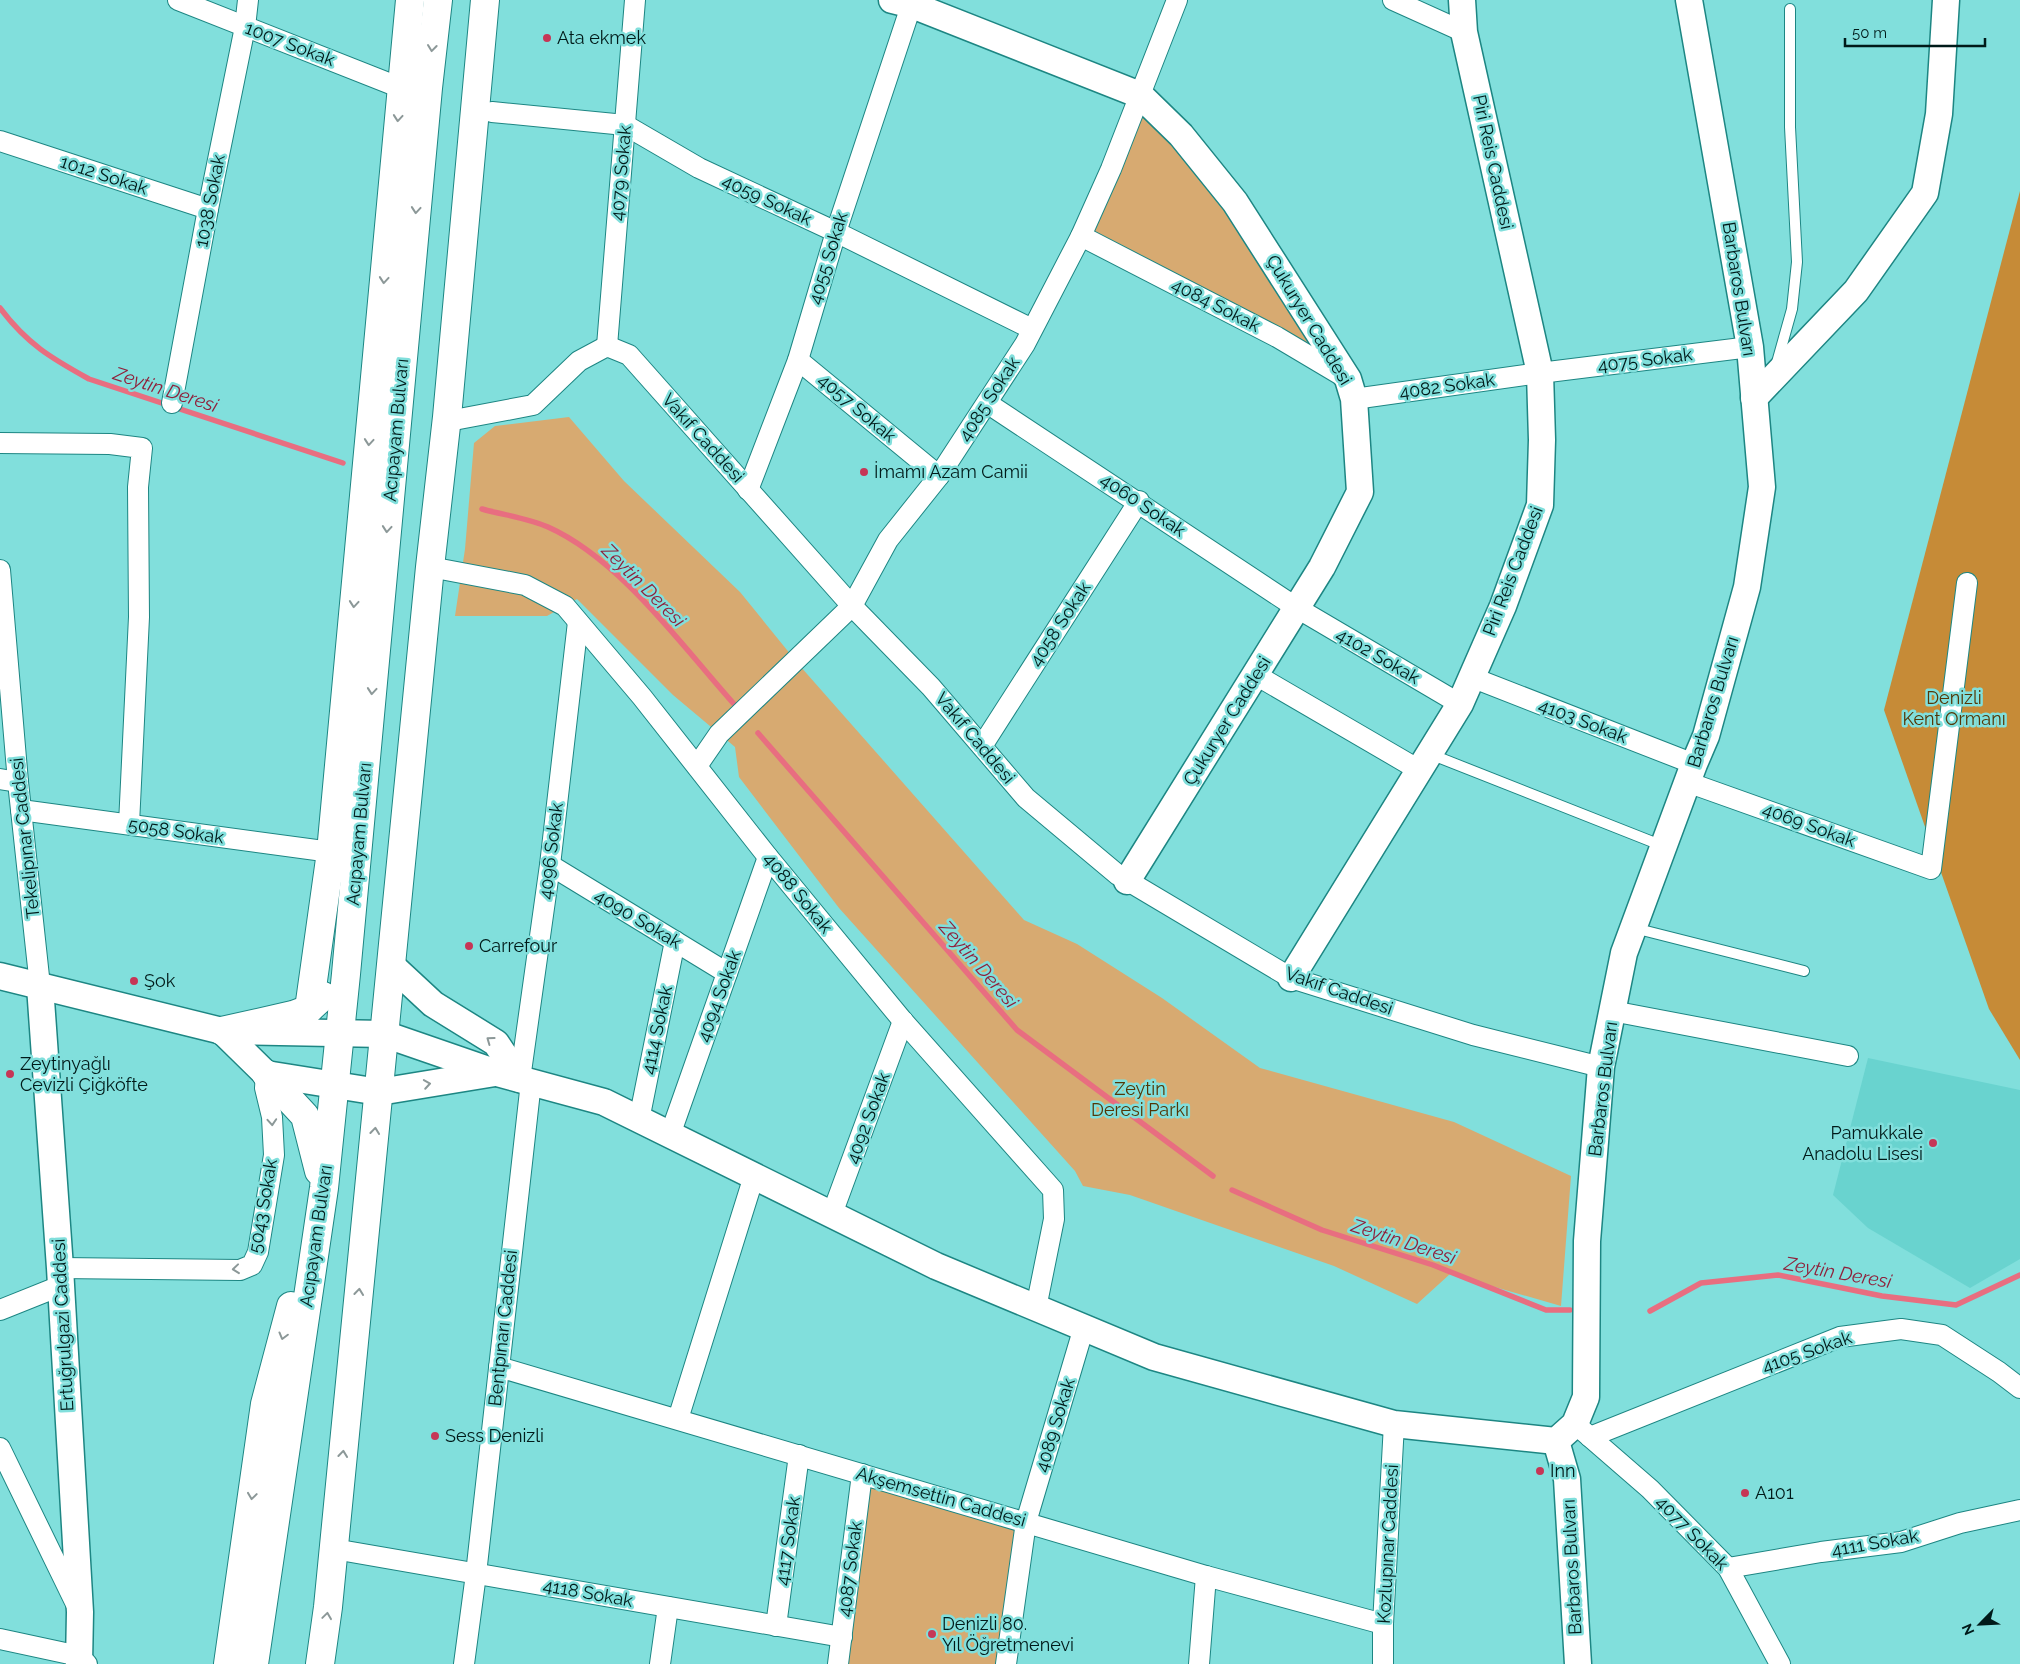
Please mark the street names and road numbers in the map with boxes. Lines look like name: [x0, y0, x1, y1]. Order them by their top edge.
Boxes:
street label: 1007 Sokak: [242, 17, 338, 70]
street label: Piri Reis Caddesi: [1469, 93, 1518, 231]
street label: 4079 Sokak: [606, 124, 635, 222]
street label: 1012 Sokak: [58, 150, 151, 199]
street label: 1038 Sokak: [190, 152, 229, 249]
street label: 4059 Sokak: [719, 170, 816, 230]
street label: 4055 Sokak: [804, 209, 852, 307]
street label: Barbaros Bulvarı: [1719, 220, 1760, 358]
street label: Çukuryer Caddesi: [1262, 251, 1356, 389]
street label: 4084 Sokak: [1168, 273, 1264, 336]
street label: 4075 Sokak: [1597, 343, 1694, 376]
street label: 4085 Sokak: [954, 352, 1024, 445]
street label: Acıpayam Bulvarı: [379, 358, 412, 502]
street label: 4082 Sokak: [1398, 368, 1496, 403]
street label: 4057 Sokak: [814, 369, 901, 447]
street label: Vakıf Caddesi: [658, 389, 749, 486]
street label: 4060 Sokak: [1097, 469, 1190, 541]
street label: Piri Reis Caddesi: [1478, 503, 1547, 638]
street label: 4058 Sokak: [1025, 577, 1095, 670]
street label: 4102 Sokak: [1333, 623, 1424, 688]
street label: Barbaros Bulvarı: [1683, 634, 1742, 770]
street label: Çukuryer Caddesi: [1179, 652, 1275, 789]
street label: Vakıf Caddesi: [931, 688, 1020, 787]
street label: 4103 Sokak: [1536, 694, 1631, 747]
street label: Tekelipınar Caddesi: [6, 757, 43, 919]
street label: Acıpayam Bulvarı: [342, 762, 375, 906]
street label: 4069 Sokak: [1760, 798, 1859, 851]
street label: 4096 Sokak: [534, 801, 567, 901]
street label: 5058 Sokak: [127, 813, 226, 848]
street label: 4088 Sokak: [760, 848, 837, 937]
street label: 4090 Sokak: [591, 884, 686, 953]
street label: 4094 Sokak: [692, 947, 745, 1045]
street label: Vakıf Caddesi: [1283, 962, 1396, 1019]
street label: 4114 Sokak: [637, 983, 676, 1076]
street label: Barbaros Bulvarı: [1584, 1020, 1621, 1158]
street label: 4092 Sokak: [841, 1069, 894, 1166]
street label: 5043 Sokak: [244, 1157, 281, 1255]
street label: Acıpayam Bulvarı: [295, 1163, 336, 1308]
street label: Ertuğrulgazi Caddesi: [47, 1238, 78, 1412]
street label: Bentpınarı Caddesi: [484, 1249, 521, 1407]
street label: 4105 Sokak: [1759, 1326, 1855, 1377]
street label: 4089 Sokak: [1030, 1375, 1079, 1474]
street label: Akşemsettin Caddesi: [854, 1462, 1028, 1531]
street label: Kozlupınar Caddesi: [1373, 1464, 1402, 1624]
street label: 4077 Sokak: [1652, 1491, 1733, 1574]
street label: 4117 Sokak: [771, 1495, 804, 1587]
street label: Barbaros Bulvarı: [1557, 1499, 1586, 1635]
street label: 4087 Sokak: [833, 1519, 866, 1618]
street label: 4111 Sokak: [1830, 1524, 1921, 1560]
street label: 4118 Sokak: [541, 1574, 635, 1611]

